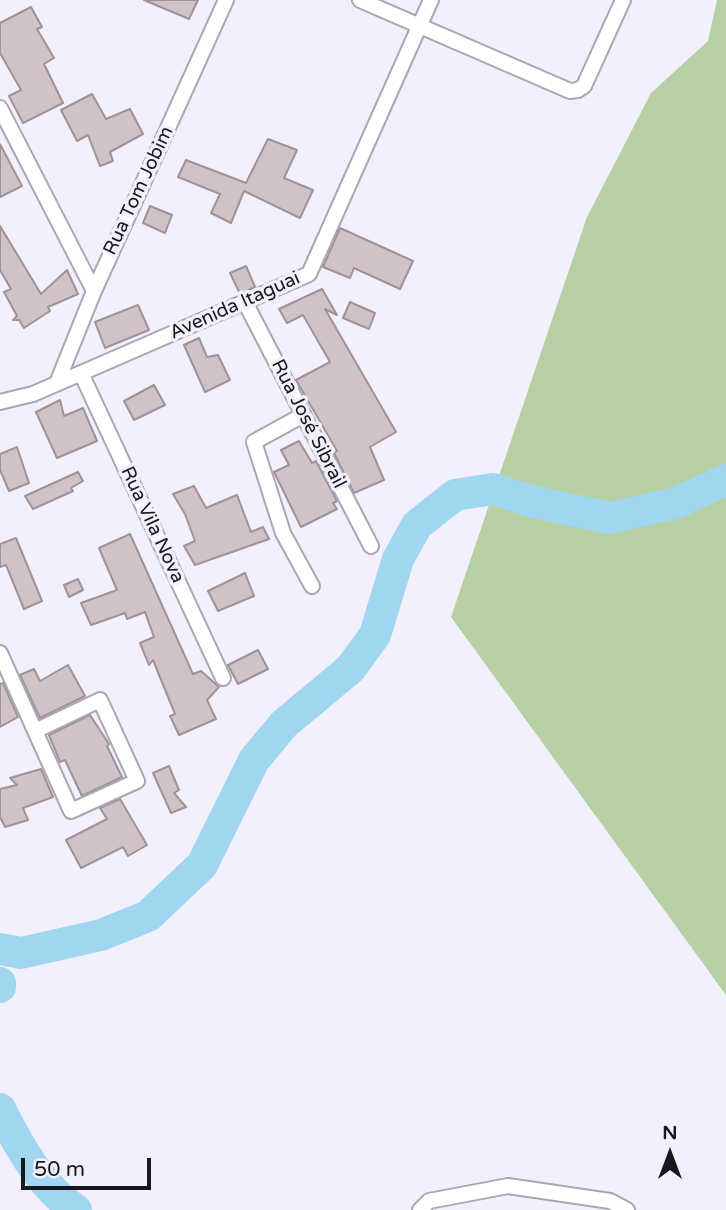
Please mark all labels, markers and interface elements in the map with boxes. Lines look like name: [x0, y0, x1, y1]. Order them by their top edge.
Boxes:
street label: Rua Tom Jobim: [99, 123, 179, 259]
street label: Avenida Itaguai: [166, 267, 304, 345]
street label: Rua José Sibrail: [266, 356, 350, 492]
street label: Rua Vila Nova: [115, 463, 189, 587]
north arrow: [635, 1119, 705, 1189]
text: N: [662, 1122, 678, 1144]
scale bar: [24, 1144, 154, 1188]
text: 50 m: [34, 1157, 85, 1182]

